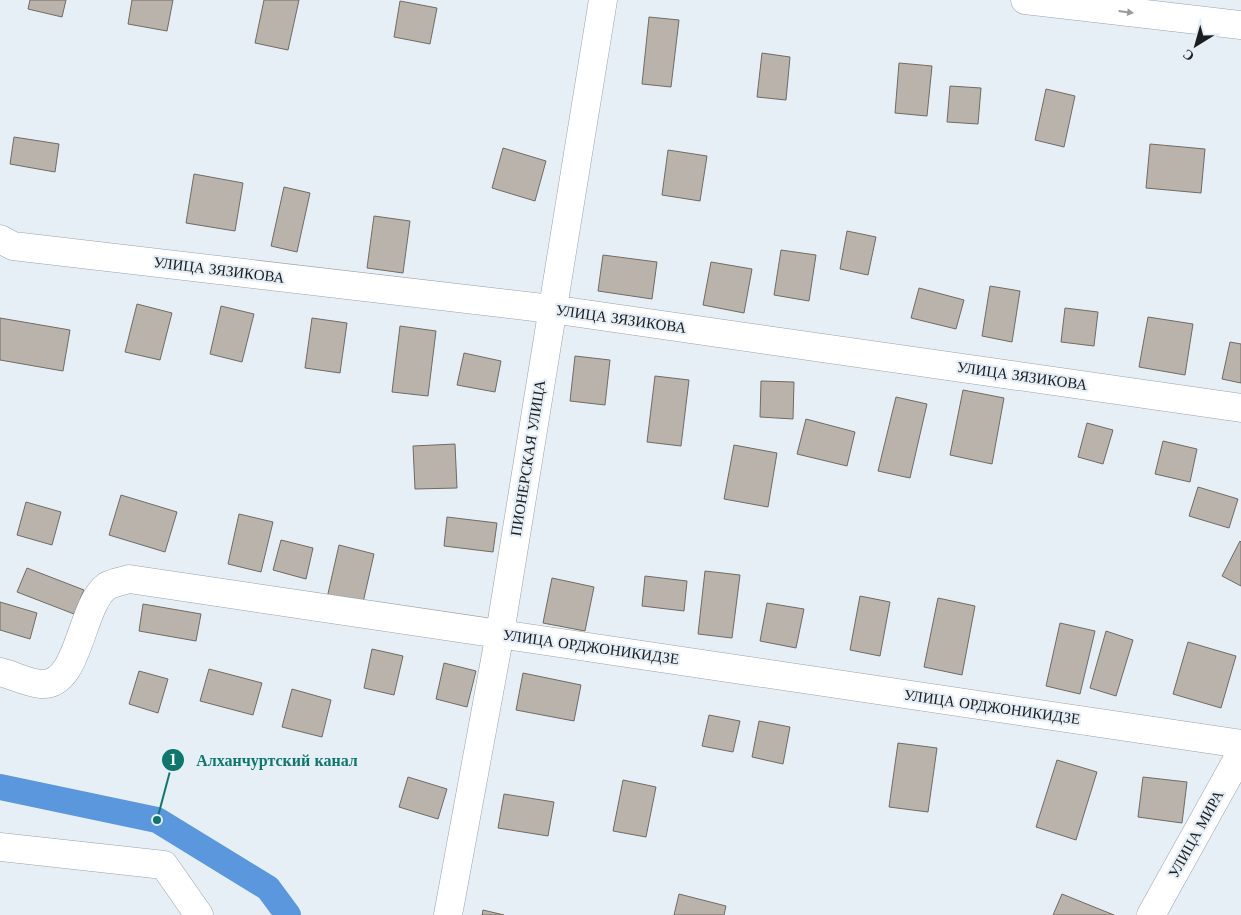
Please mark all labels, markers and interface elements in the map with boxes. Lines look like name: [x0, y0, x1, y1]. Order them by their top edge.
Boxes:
one-way arrow: [1118, 8, 1134, 16]
north arrow: [1171, 20, 1221, 70]
text: С: [1179, 45, 1198, 66]
street label: УЛИЦА ЗЯЗИКОВА: [153, 252, 286, 287]
street label: УЛИЦА ЗЯЗИКОВА: [555, 300, 688, 337]
street label: УЛИЦА ЗЯЗИКОВА: [956, 357, 1089, 394]
street label: ПИОНЕРСКАЯ УЛИЦА: [506, 378, 549, 537]
street label: УЛИЦА ОРДЖОНИКИДЗЕ: [502, 625, 680, 668]
street label: УЛИЦА ОРДЖОНИКИДЗЕ: [903, 685, 1081, 728]
callout: Алханчуртский канал: [161, 745, 368, 776]
text: 1: [170, 750, 177, 769]
text: Алханчуртский канал: [196, 750, 358, 770]
street label: УЛИЦА МИРА: [1164, 786, 1228, 881]

